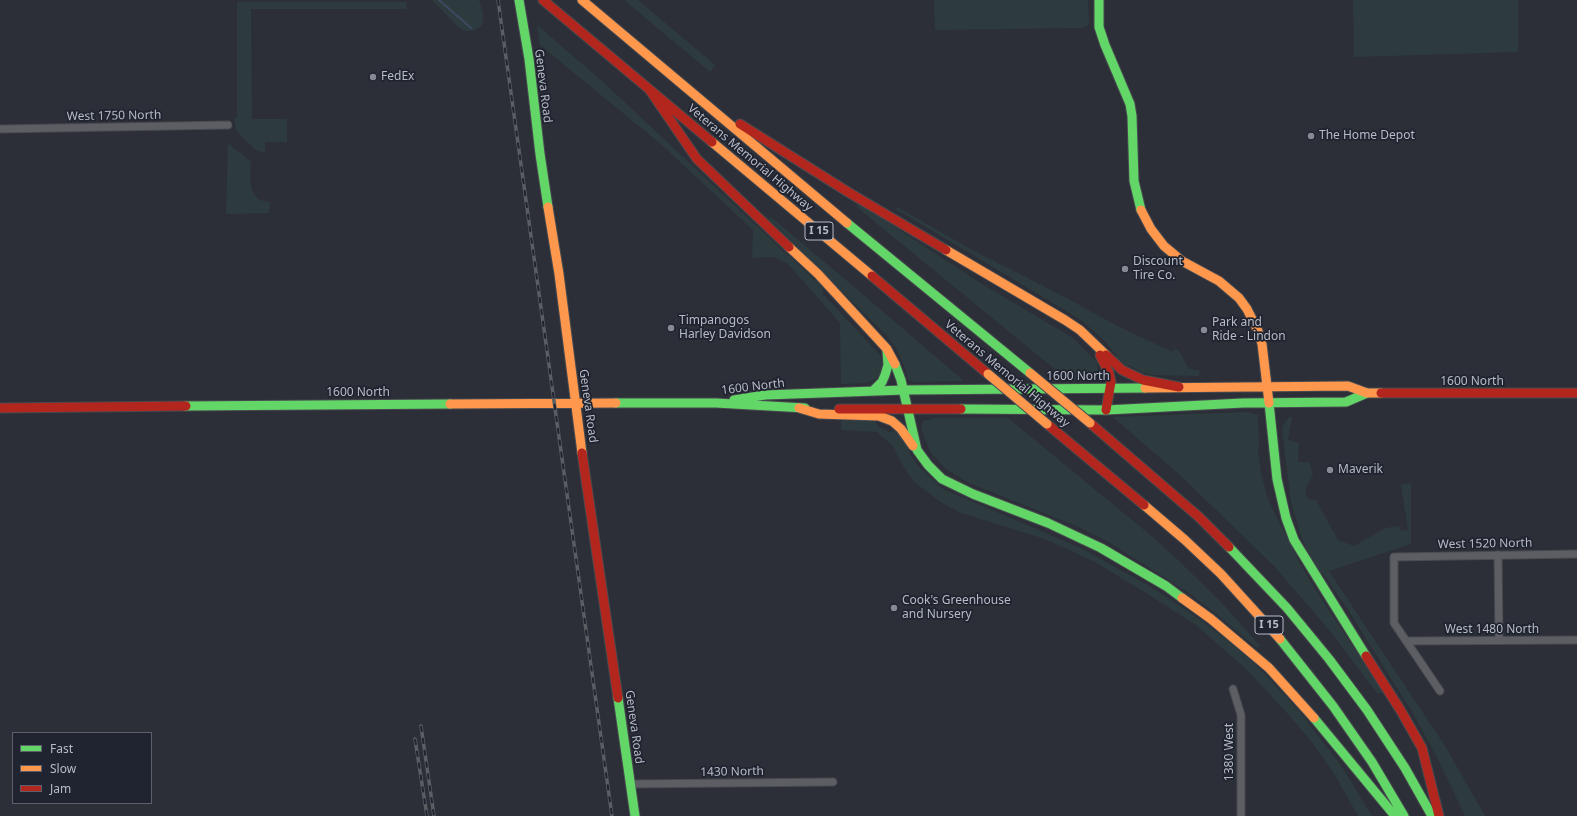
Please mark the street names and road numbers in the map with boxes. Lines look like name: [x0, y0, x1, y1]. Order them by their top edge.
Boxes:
street label: Geneva Road: [531, 48, 555, 124]
street label: Veterans Memorial Highway: [685, 101, 815, 215]
street label: West 1750 North: [67, 108, 161, 124]
road number: I 15: [805, 222, 833, 240]
street label: Veterans Memorial Highway: [942, 317, 1072, 431]
street label: Geneva Road: [576, 368, 600, 444]
street label: 1600 North: [1046, 370, 1110, 384]
street label: 1600 North: [1440, 375, 1504, 389]
street label: 1600 North: [721, 376, 785, 398]
street label: 1600 North: [326, 386, 390, 400]
street label: West 1520 North: [1438, 536, 1532, 552]
road number: I 15: [1255, 616, 1283, 634]
street label: West 1480 North: [1445, 623, 1539, 637]
street label: Geneva Road: [622, 689, 646, 765]
street label: 1380 West: [1223, 723, 1237, 781]
street label: 1430 North: [700, 764, 764, 780]

